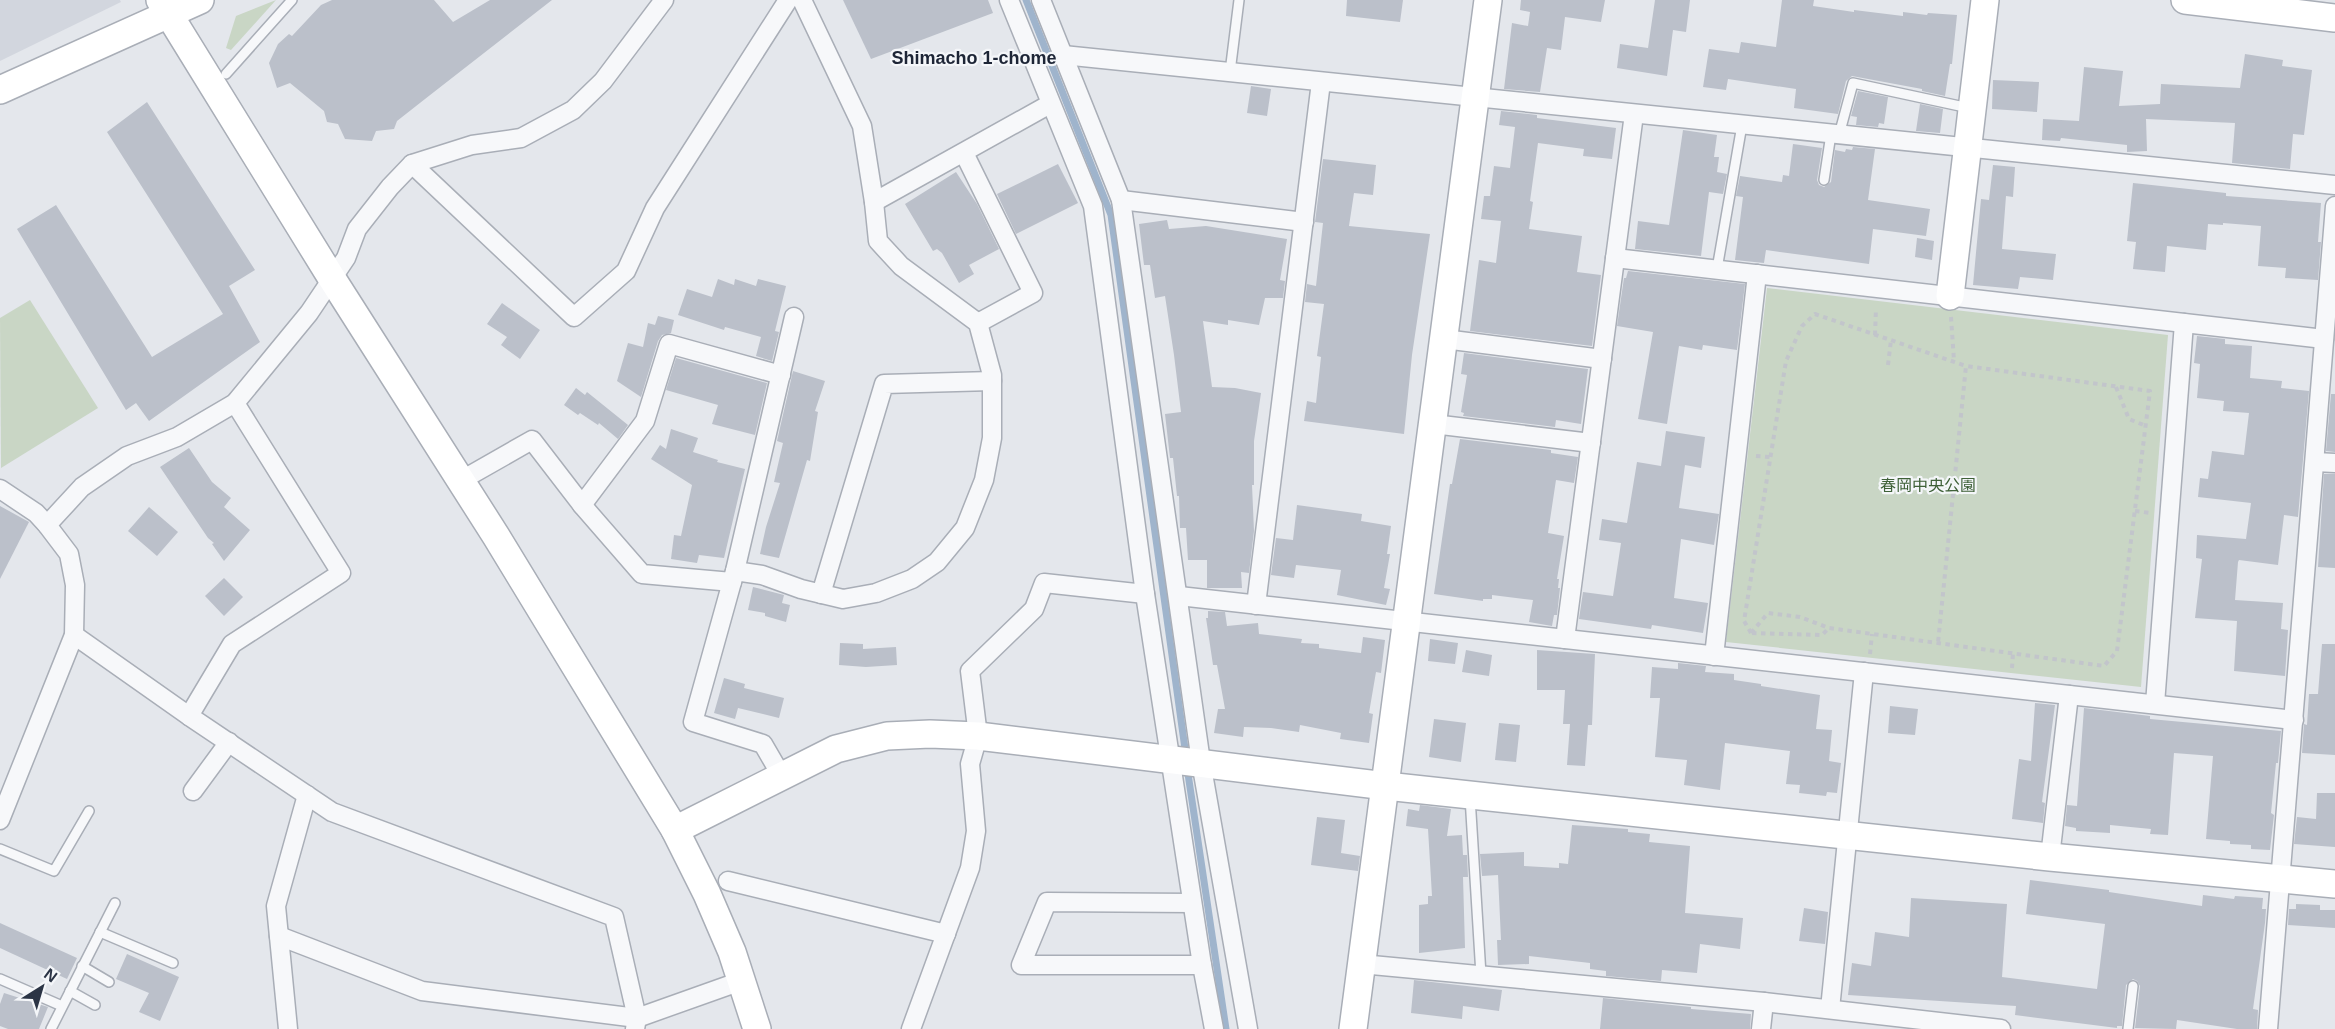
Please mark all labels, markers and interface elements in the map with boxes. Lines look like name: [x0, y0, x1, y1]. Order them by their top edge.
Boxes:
district label: Shimacho 1-chome: [891, 48, 1057, 68]
park label: 春岡中央公園: [1880, 477, 1976, 494]
north arrow: [12, 957, 72, 1017]
text: N: [41, 965, 60, 986]

